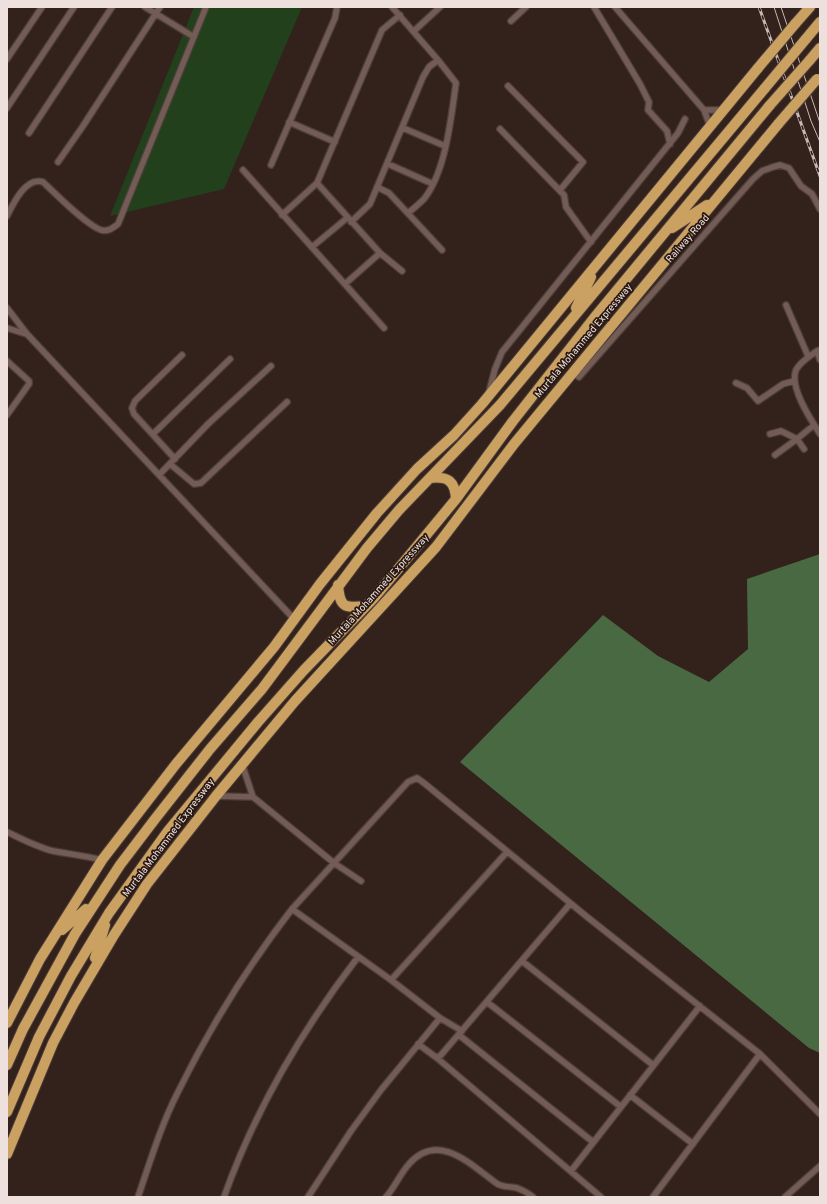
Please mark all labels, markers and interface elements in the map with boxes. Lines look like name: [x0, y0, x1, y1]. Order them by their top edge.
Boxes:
street label: Railway Road: [663, 212, 713, 266]
street label: Murtala Mohammed Expressway: [532, 281, 636, 401]
street label: Murtala Mohammed Expressway: [326, 532, 432, 648]
street label: Murtala Mohammed Expressway: [120, 776, 218, 900]

